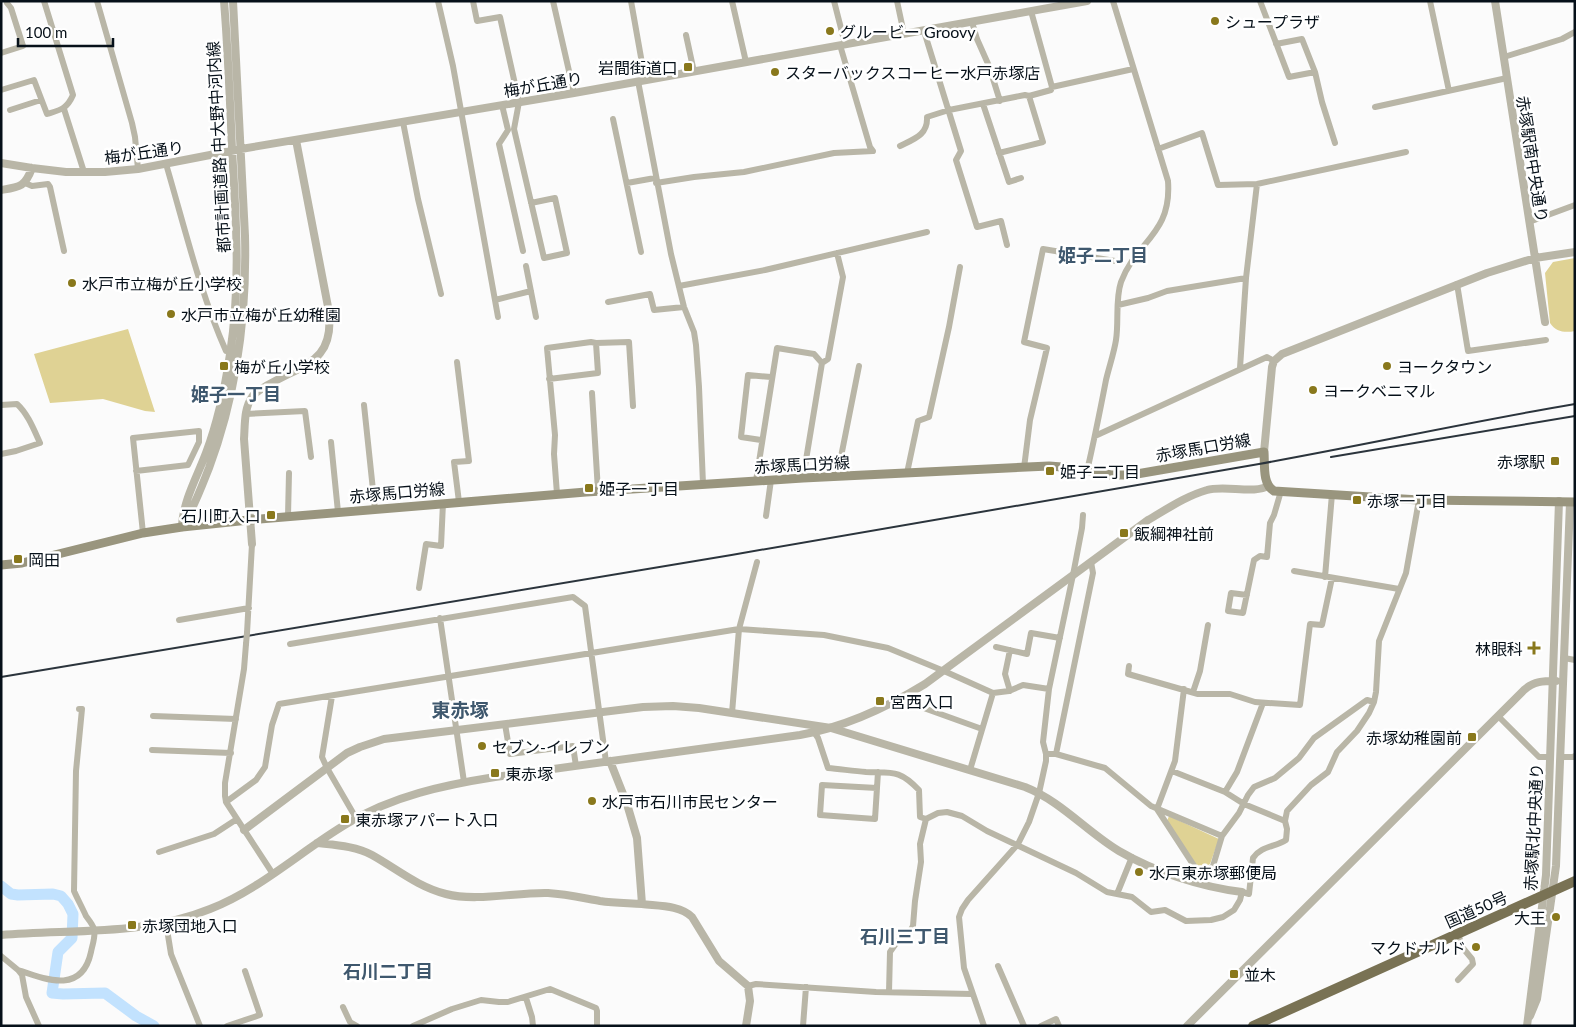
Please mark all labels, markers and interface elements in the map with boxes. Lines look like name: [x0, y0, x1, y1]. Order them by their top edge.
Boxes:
place label: シュープラザ: [1225, 12, 1320, 31]
scale bar: [18, 15, 112, 47]
marker: シュープラザ: [1209, 15, 1221, 27]
place label: グルービー Groovy: [840, 22, 976, 41]
text: 100 m: [25, 23, 67, 41]
marker: グルービー Groovy: [824, 25, 836, 37]
street label: 都市計画道路 中大野中河内線: [203, 41, 233, 253]
place label: 岩間街道口: [598, 58, 678, 77]
marker: 岩間街道口: [682, 61, 694, 73]
place label: スターバックスコーヒー水戸赤塚店: [785, 63, 1040, 82]
marker: スターバックスコーヒー水戸赤塚店: [769, 66, 781, 78]
street label: 梅が丘通り: [502, 68, 584, 100]
street label: 赤塚駅南中央通り: [1514, 94, 1552, 224]
street label: 梅が丘通り: [103, 137, 185, 167]
district label: 姫子二丁目: [1058, 244, 1148, 266]
place label: 水戸市立梅が丘小学校: [82, 274, 242, 293]
marker: 水戸市立梅が丘小学校: [66, 277, 78, 289]
place label: 水戸市立梅が丘幼稚園: [181, 305, 341, 324]
marker: 水戸市立梅が丘幼稚園: [165, 308, 177, 320]
place label: 梅が丘小学校: [234, 357, 330, 376]
place label: ヨークタウン: [1397, 357, 1492, 376]
marker: 梅が丘小学校: [218, 360, 230, 372]
marker: ヨークタウン: [1381, 360, 1393, 372]
place label: ヨークベニマル: [1323, 381, 1435, 400]
district label: 姫子一丁目: [191, 383, 281, 405]
marker: ヨークベニマル: [1307, 384, 1319, 396]
street label: 赤塚馬口労線: [1154, 429, 1252, 465]
street label: 赤塚馬口労線: [754, 452, 850, 476]
place label: 赤塚駅: [1497, 452, 1545, 471]
marker: 赤塚駅: [1549, 455, 1561, 467]
place label: 姫子二丁目: [1060, 462, 1140, 481]
marker: 姫子二丁目: [1044, 465, 1056, 477]
street label: 赤塚馬口労線: [348, 478, 446, 506]
place label: 姫子一丁目: [599, 479, 679, 498]
marker: 姫子一丁目: [583, 482, 595, 494]
place label: 赤塚一丁目: [1367, 491, 1447, 510]
marker: 赤塚一丁目: [1351, 494, 1363, 506]
place label: 石川町入口: [181, 506, 261, 525]
marker: 石川町入口: [265, 509, 277, 521]
place label: 飯綱神社前: [1134, 524, 1214, 543]
marker: 飯綱神社前: [1118, 527, 1130, 539]
place label: 岡田: [28, 550, 60, 569]
marker: 岡田: [12, 553, 24, 565]
place label: 林眼科: [1475, 639, 1523, 658]
marker: 林眼科: [1527, 641, 1541, 655]
place label: 宮西入口: [890, 692, 954, 711]
marker: 宮西入口: [874, 695, 886, 707]
district label: 東赤塚: [431, 698, 489, 721]
place label: 赤塚幼稚園前: [1366, 728, 1462, 747]
marker: 赤塚幼稚園前: [1466, 731, 1478, 743]
place label: セブン-イレブン: [492, 737, 610, 756]
marker: セブン-イレブン: [476, 740, 488, 752]
street label: 赤塚駅北中央通り: [1520, 763, 1546, 891]
place label: 東赤塚: [505, 764, 553, 783]
marker: 東赤塚: [489, 767, 501, 779]
place label: 水戸市石川市民センター: [602, 792, 778, 811]
marker: 水戸市石川市民センター: [586, 795, 598, 807]
place label: 東赤塚アパート入口: [355, 810, 499, 829]
marker: 東赤塚アパート入口: [339, 813, 351, 825]
place label: 水戸東赤塚郵便局: [1149, 863, 1277, 882]
marker: 水戸東赤塚郵便局: [1133, 866, 1145, 878]
street label: 国道50号: [1442, 887, 1510, 931]
place label: 大王: [1514, 908, 1546, 927]
marker: 大王: [1550, 911, 1562, 923]
place label: 赤塚団地入口: [142, 916, 238, 935]
marker: 赤塚団地入口: [126, 919, 138, 931]
district label: 石川三丁目: [860, 925, 950, 947]
place label: マクドナルド: [1370, 938, 1466, 957]
marker: マクドナルド: [1470, 941, 1482, 953]
district label: 石川二丁目: [343, 960, 433, 982]
place label: 並木: [1244, 965, 1276, 984]
marker: 並木: [1228, 968, 1240, 980]

